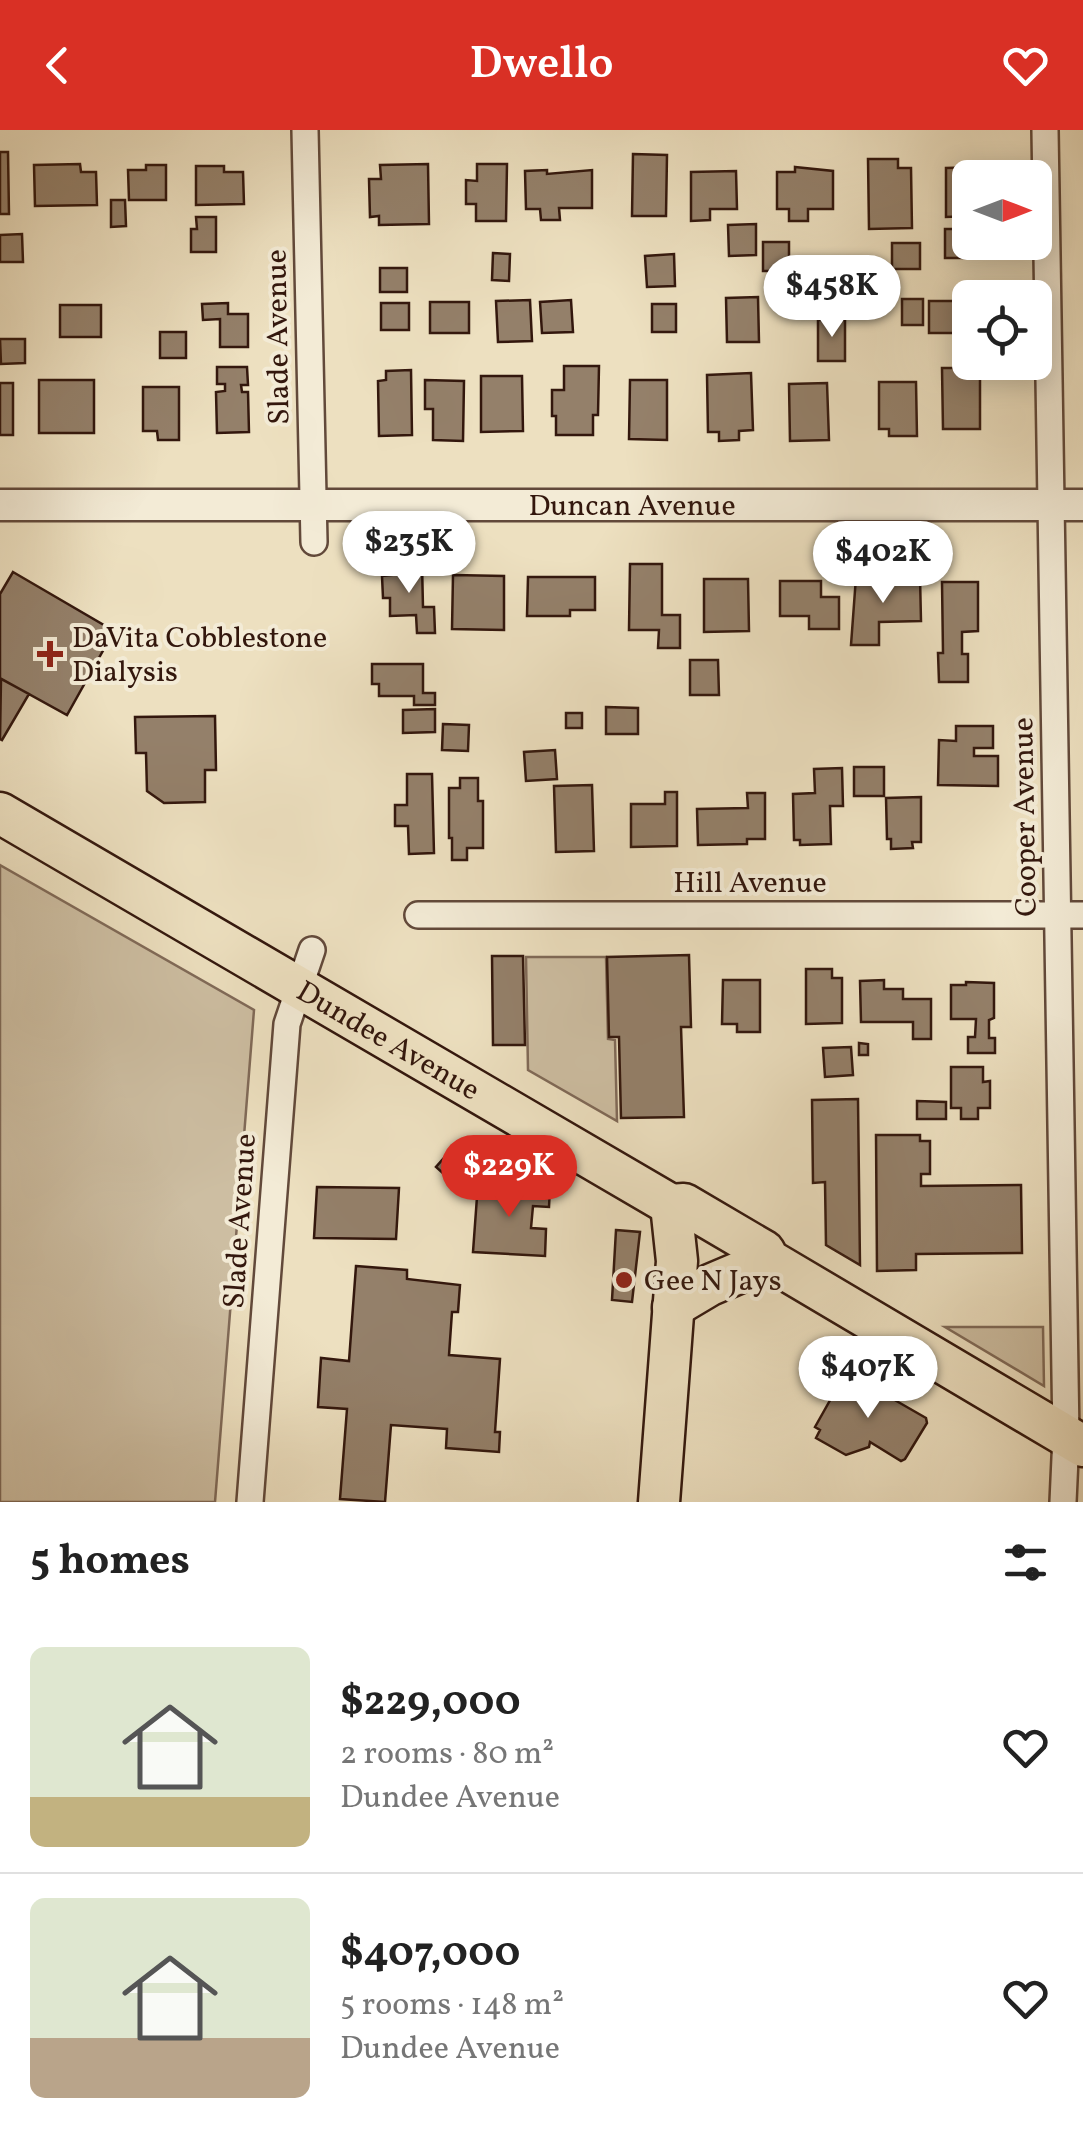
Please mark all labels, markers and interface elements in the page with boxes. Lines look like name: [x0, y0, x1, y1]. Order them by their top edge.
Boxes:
text: Dwello: [469, 34, 614, 97]
icon: back: [30, 38, 85, 93]
icon: heart: [998, 38, 1053, 93]
north arrow: [952, 160, 1052, 260]
map controls: [952, 160, 1052, 380]
street label: Slade Avenue: [256, 249, 302, 425]
pin: $458K: [762, 255, 902, 340]
text: $458K: [786, 265, 878, 309]
button: locate: [952, 280, 1052, 380]
street label: Duncan Avenue: [528, 486, 736, 528]
pin: $235K: [339, 511, 479, 596]
text: $235K: [365, 521, 453, 565]
pin: $402K: [813, 521, 953, 606]
text: $402K: [835, 531, 931, 575]
place label: DaVita Cobblestone Dialysis: [72, 618, 327, 694]
marker: DaVita Cobblestone Dialysis: [37, 641, 63, 667]
street label: Cooper Avenue: [1003, 717, 1049, 917]
street label: Hill Avenue: [673, 863, 827, 905]
street label: Dundee Avenue: [288, 972, 487, 1112]
street label: Slade Avenue: [214, 1132, 268, 1310]
pin: $229K: [439, 1135, 579, 1220]
text: $229K: [463, 1145, 555, 1189]
place label: Gee N Jays: [644, 1261, 782, 1303]
marker: Gee N Jays: [613, 1269, 635, 1291]
pin: $407K: [798, 1336, 938, 1421]
text: $407K: [821, 1346, 915, 1390]
text: 5 homes: [30, 1533, 190, 1592]
icon: filters: [998, 1535, 1053, 1590]
text: $229,000: [340, 1674, 521, 1733]
icon: home: [110, 1687, 230, 1807]
icon: heart: [998, 1720, 1053, 1775]
text: 2 rooms · 80 m²: [340, 1733, 554, 1777]
text: Dundee Avenue: [340, 1777, 560, 1821]
text: $407,000: [340, 1925, 520, 1984]
icon: home: [110, 1938, 230, 2058]
icon: heart: [998, 1971, 1053, 2026]
text: 5 rooms · 148 m²: [340, 1984, 564, 2028]
text: Dundee Avenue: [340, 2028, 560, 2072]

